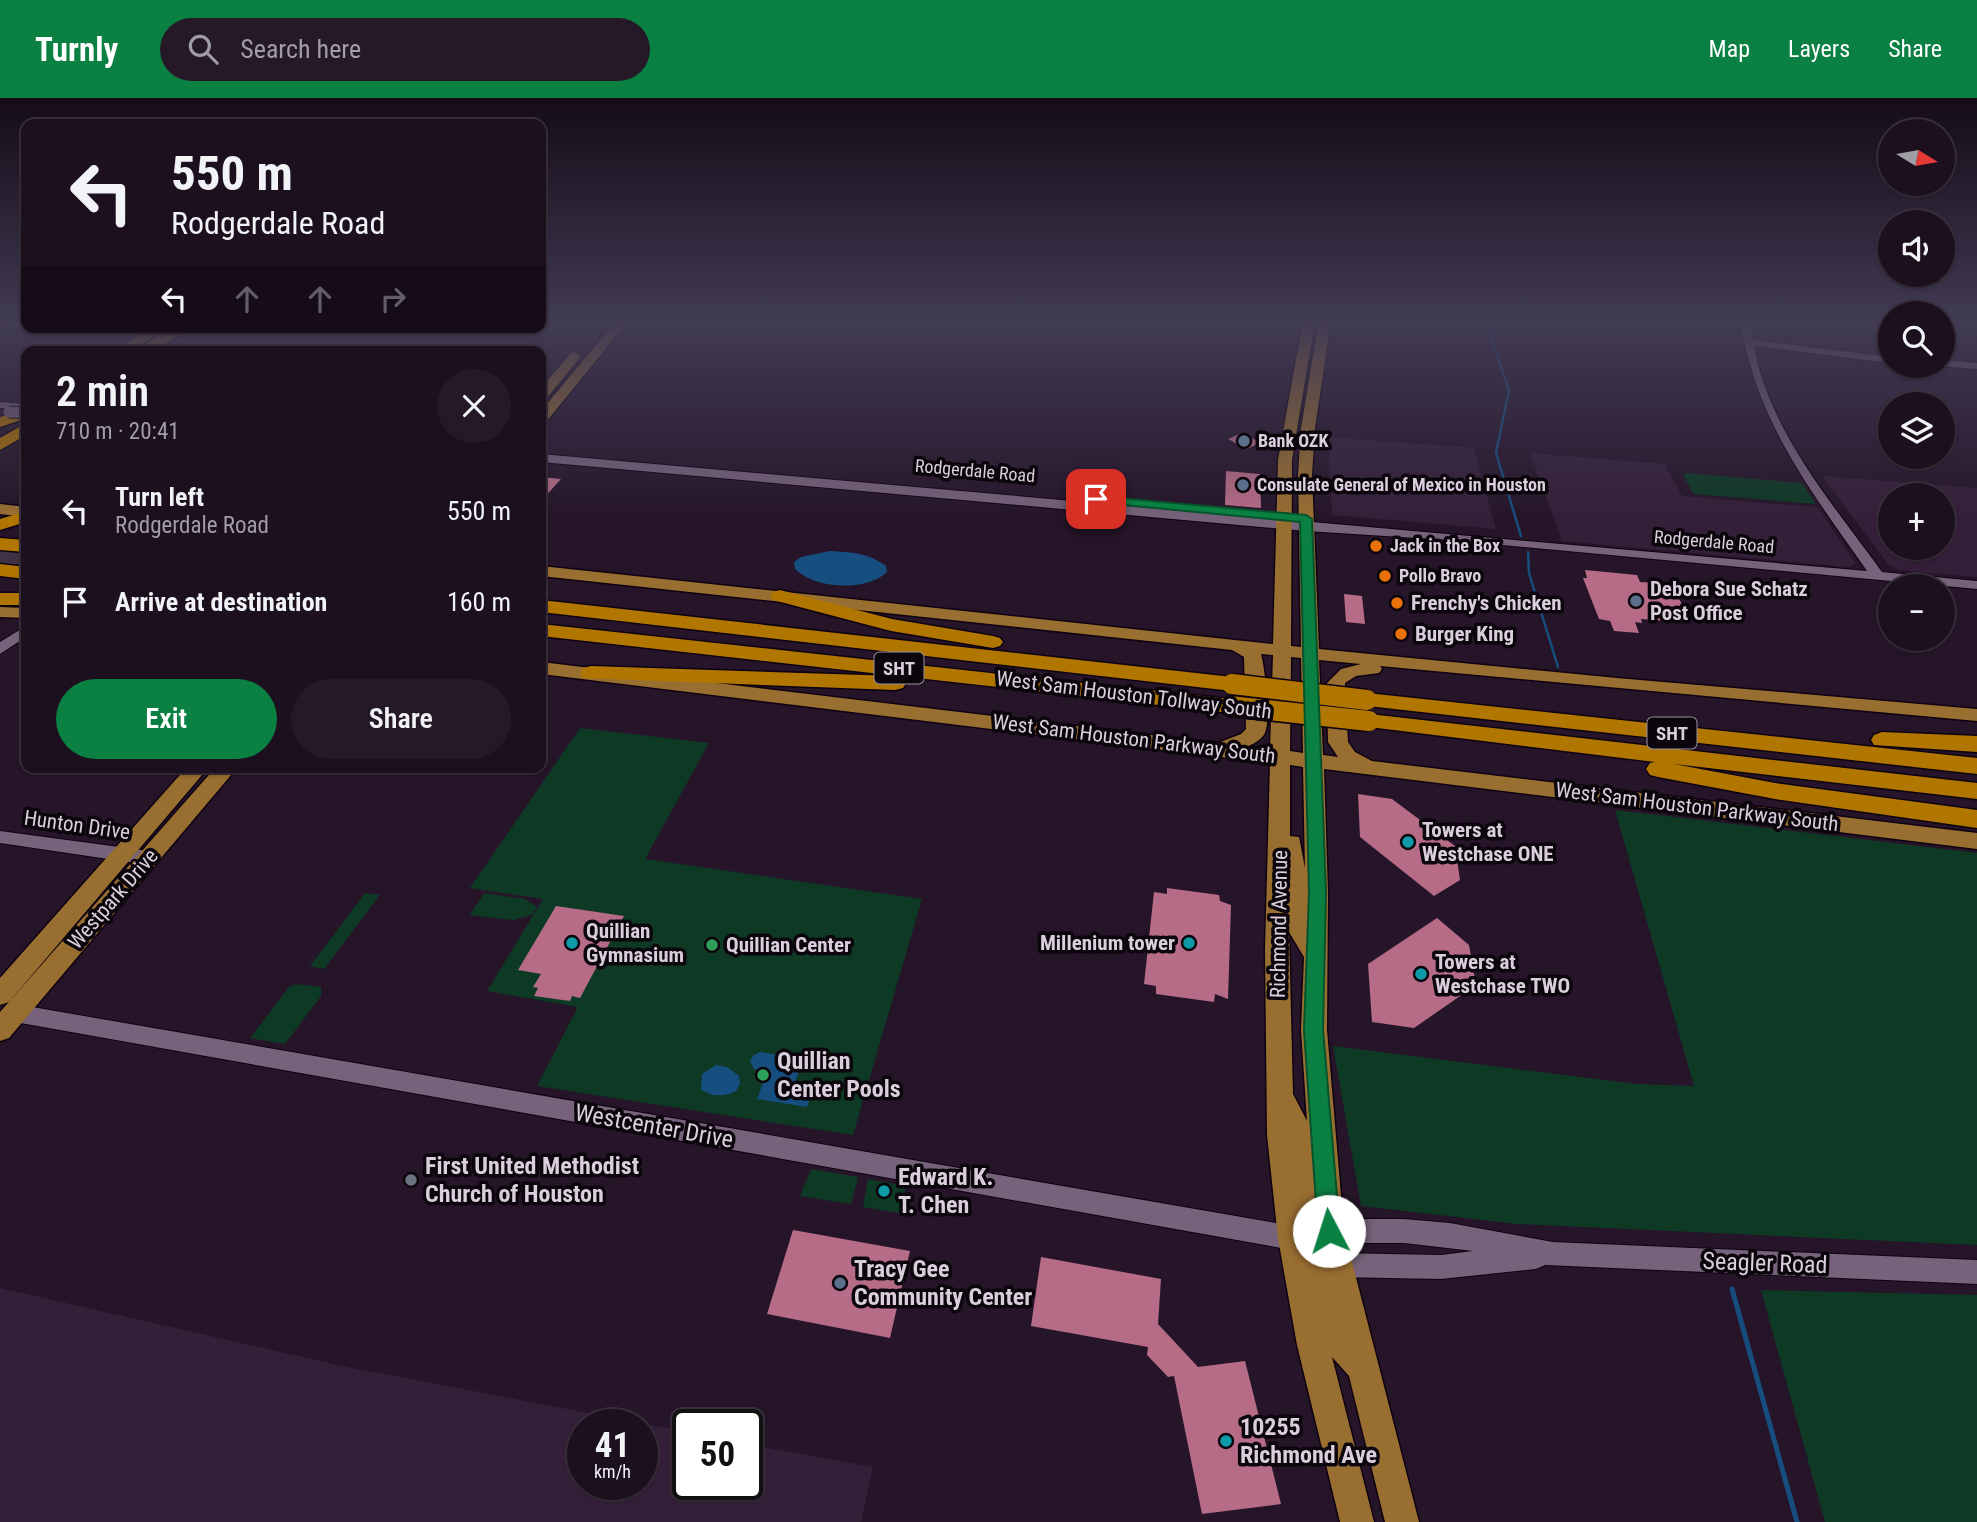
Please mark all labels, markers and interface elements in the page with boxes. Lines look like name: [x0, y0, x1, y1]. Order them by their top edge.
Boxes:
search box: [160, 18, 650, 81]
text: Turnly: [35, 30, 118, 69]
icon: search: [184, 30, 222, 68]
text: Search here: [240, 34, 361, 64]
text: Map: [1709, 35, 1750, 63]
text: Layers: [1788, 35, 1850, 63]
text: Share: [1888, 35, 1942, 63]
north arrow: [1878, 119, 1955, 196]
map controls: [1878, 119, 1955, 651]
text: 550 m: [171, 145, 293, 202]
icon: left: [56, 147, 147, 238]
text: Rodgerdale Road: [171, 204, 385, 242]
button: sound: [1878, 210, 1955, 287]
icon: left: [155, 280, 193, 318]
icon: ahead: [228, 280, 266, 318]
icon: ahead: [301, 280, 339, 318]
icon: right: [374, 280, 412, 318]
button: search: [1878, 301, 1955, 378]
text: 2 min: [56, 367, 149, 416]
button: close: [437, 369, 511, 443]
button: layers: [1878, 392, 1955, 469]
text: 710 m · 20:41: [56, 418, 180, 445]
place label: Bank OZK: [1258, 430, 1329, 451]
marker: Bank OZK: [1236, 433, 1252, 449]
street label: Rodgerdale Road: [914, 455, 1036, 486]
pin: [1066, 469, 1126, 529]
place label: Consulate General of Mexico in Houston: [1257, 474, 1546, 495]
marker: Consulate General of Mexico in Houston: [1235, 477, 1251, 493]
icon: arrive: [1077, 480, 1115, 518]
text: Turn left: [115, 482, 204, 512]
button: +: [1878, 483, 1955, 560]
icon: left: [56, 492, 94, 530]
text: 550 m: [447, 496, 511, 526]
text: Rodgerdale Road: [115, 512, 269, 539]
street label: Rodgerdale Road: [1653, 526, 1775, 557]
place label: Jack in the Box: [1390, 535, 1500, 556]
marker: Jack in the Box: [1368, 538, 1384, 554]
place label: Pollo Bravo: [1399, 565, 1481, 586]
marker: Pollo Bravo: [1377, 568, 1393, 584]
button: −: [1878, 574, 1955, 651]
place label: Debora Sue Schatz Post Office: [1650, 577, 1808, 625]
icon: arrive: [56, 583, 94, 621]
text: Arrive at destination: [115, 587, 327, 617]
text: 160 m: [447, 587, 511, 617]
place label: Frenchy's Chicken: [1411, 591, 1562, 615]
marker: Debora Sue Schatz Post Office: [1628, 593, 1644, 609]
marker: Frenchy's Chicken: [1389, 595, 1405, 611]
place label: Burger King: [1415, 622, 1514, 646]
marker: Burger King: [1393, 626, 1409, 642]
road number: SHT: [874, 652, 923, 684]
street label: West Sam Houston Tollway South: [995, 666, 1273, 724]
button: Exit: [56, 679, 277, 759]
button: Share: [291, 679, 511, 759]
street label: West Sam Houston Parkway South: [991, 710, 1277, 768]
road number: SHT: [1648, 718, 1696, 748]
street label: West Sam Houston Parkway South: [1554, 778, 1840, 836]
street label: Hunton Drive: [22, 806, 132, 844]
place label: Towers at Westchase ONE: [1422, 818, 1554, 866]
marker: Towers at Westchase ONE: [1400, 834, 1416, 850]
street label: Westpark Drive: [63, 844, 163, 954]
street label: Richmond Avenue: [1266, 850, 1292, 998]
place label: Quillian Gymnasium: [586, 919, 684, 967]
place label: Millenium tower: [1040, 931, 1175, 955]
place label: Quillian Center: [726, 933, 851, 957]
marker: Quillian Gymnasium: [564, 935, 580, 951]
marker: Millenium tower: [1181, 935, 1197, 951]
marker: Quillian Center: [704, 937, 720, 953]
place label: Towers at Westchase TWO: [1435, 950, 1570, 998]
marker: Towers at Westchase TWO: [1413, 966, 1429, 982]
place label: Quillian Center Pools: [777, 1047, 901, 1103]
marker: Quillian Center Pools: [755, 1067, 771, 1083]
street label: Westcenter Drive: [573, 1098, 735, 1154]
place label: First United Methodist Church of Houston: [425, 1152, 639, 1208]
place label: Edward K. T. Chen: [898, 1163, 993, 1219]
marker: First United Methodist Church of Houston: [403, 1172, 419, 1188]
marker: Edward K. T. Chen: [876, 1183, 892, 1199]
position arrow: [1292, 1194, 1366, 1268]
street label: Seagler Road: [1702, 1247, 1828, 1279]
place label: Tracy Gee Community Center: [854, 1255, 1032, 1311]
marker: Tracy Gee Community Center: [832, 1275, 848, 1291]
speed limit sign: 50: [672, 1409, 763, 1500]
place label: 10255 Richmond Ave: [1240, 1413, 1377, 1469]
text: 41: [595, 1425, 630, 1466]
marker: 10255 Richmond Ave: [1218, 1433, 1234, 1449]
text: km/h: [594, 1461, 631, 1482]

